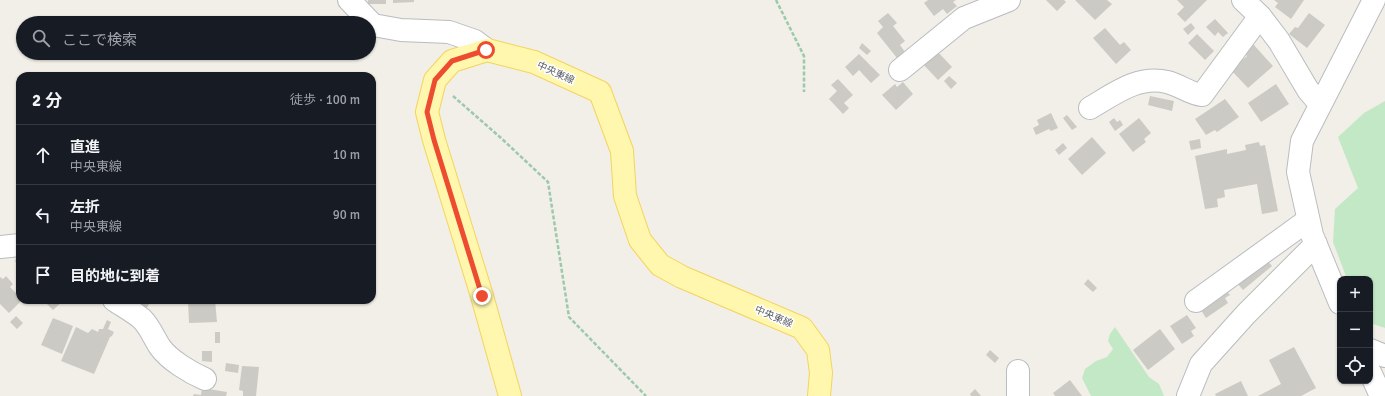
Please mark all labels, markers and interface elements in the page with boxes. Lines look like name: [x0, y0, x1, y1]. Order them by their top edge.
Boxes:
search box: [16, 16, 376, 60]
icon: search: [30, 27, 52, 49]
text: ここで検索: [62, 31, 137, 49]
route start: [477, 41, 495, 59]
street label: 中央東線: [535, 59, 576, 87]
text: 2 分: [32, 90, 62, 111]
text: 徒歩 · 100 m: [290, 92, 360, 108]
text: 直進: [70, 138, 100, 156]
icon: ahead: [32, 144, 54, 166]
text: 10 m: [333, 147, 360, 163]
text: 中央東線: [70, 159, 122, 175]
text: 左折: [70, 198, 100, 216]
icon: left: [32, 204, 54, 226]
text: 90 m: [333, 207, 360, 223]
text: 中央東線: [70, 219, 122, 235]
icon: arrive: [32, 264, 54, 286]
text: 目的地に到着: [70, 267, 160, 285]
map controls: [1337, 276, 1373, 384]
button: +: [1337, 276, 1373, 312]
route end: [473, 287, 491, 305]
street label: 中央東線: [753, 304, 794, 330]
button: −: [1337, 312, 1373, 348]
button: locate: [1337, 348, 1373, 384]

